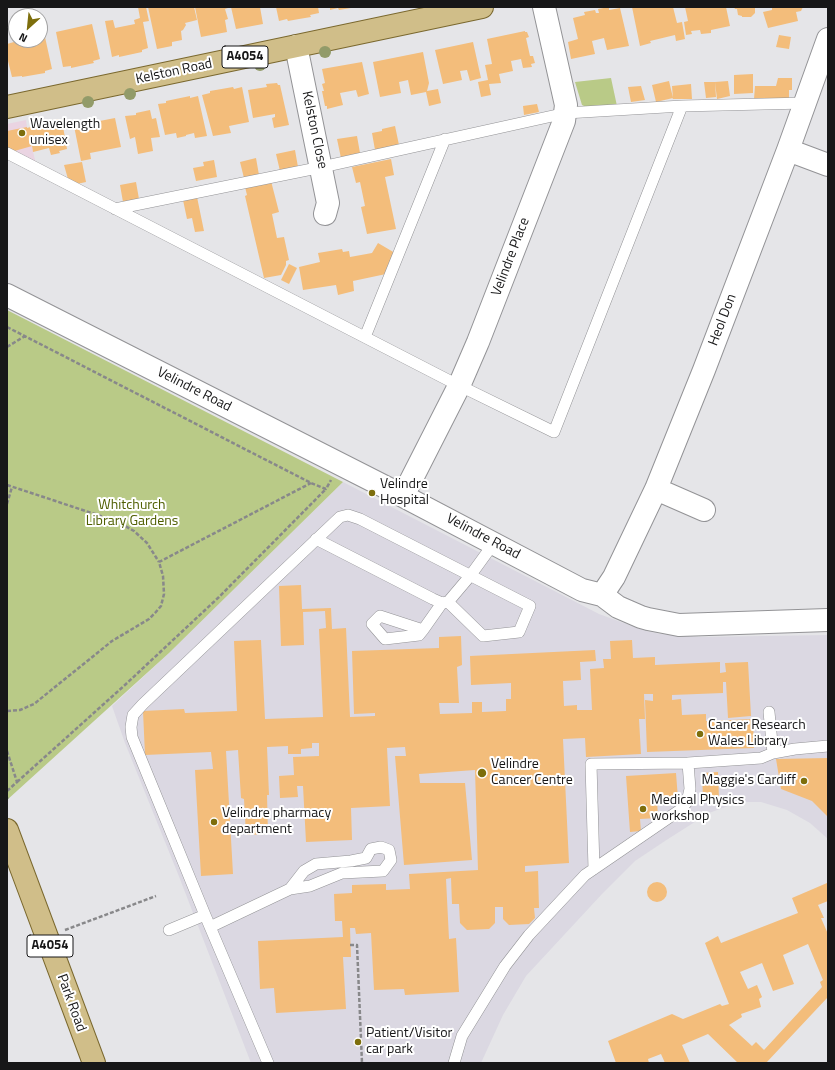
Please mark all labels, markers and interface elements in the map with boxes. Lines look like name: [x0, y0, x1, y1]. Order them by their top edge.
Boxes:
north arrow: [8, 8, 48, 48]
text: N: [16, 29, 30, 47]
road number: A4054: [222, 46, 268, 68]
street label: Kelston Road: [134, 56, 214, 88]
street label: Kelston Close: [298, 89, 330, 171]
place label: Wavelength unisex: [30, 117, 100, 150]
marker: Wavelength unisex: [17, 128, 27, 138]
street label: Velindre Place: [488, 215, 534, 299]
street label: Heol Don: [705, 292, 741, 348]
street label: Velindre Road: [154, 364, 234, 416]
place label: Velindre Hospital: [380, 477, 429, 510]
marker: Velindre Hospital: [367, 488, 377, 498]
park label: Whitchurch Library Gardens: [86, 498, 178, 530]
street label: Velindre Road: [443, 511, 523, 563]
place label: Cancer Research Wales Library: [708, 718, 806, 750]
marker: Cancer Research Wales Library: [695, 729, 705, 739]
place label: Velindre Cancer Centre: [491, 757, 573, 790]
marker: Velindre Cancer Centre: [476, 767, 488, 779]
place label: Maggie's Cardiff: [701, 773, 796, 789]
marker: Maggie's Cardiff: [799, 776, 809, 786]
place label: Medical Physics workshop: [651, 793, 744, 826]
marker: Medical Physics workshop: [638, 804, 648, 814]
place label: Velindre pharmacy department: [222, 806, 331, 838]
marker: Velindre pharmacy department: [209, 817, 219, 827]
road number: A4054: [27, 935, 73, 957]
street label: Park Road: [53, 972, 89, 1034]
place label: Patient/Visitor car park: [366, 1026, 452, 1058]
marker: Patient/Visitor car park: [353, 1037, 363, 1047]

